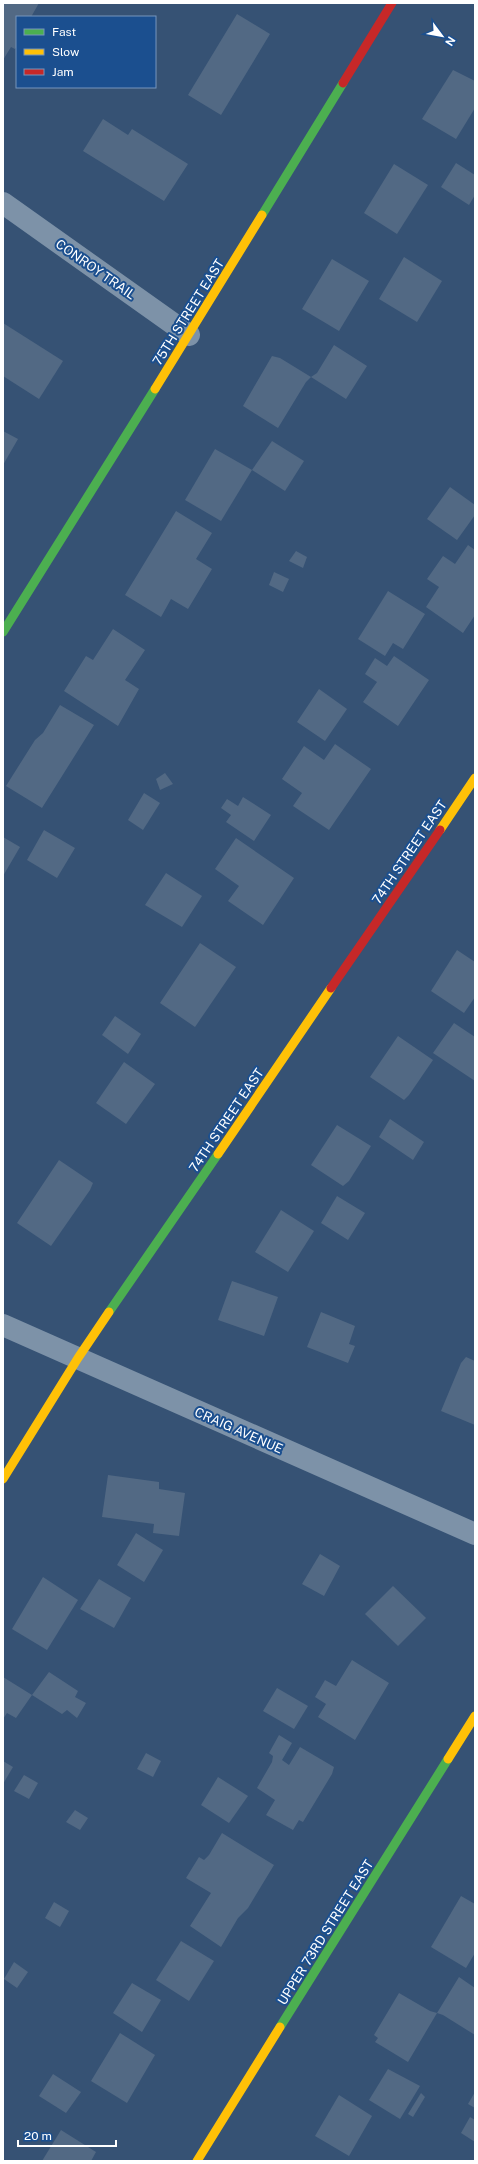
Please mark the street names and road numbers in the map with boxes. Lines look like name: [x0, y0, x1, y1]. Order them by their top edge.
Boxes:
street label: CONROY TRAIL: [53, 236, 139, 303]
street label: 75TH STREET EAST: [150, 256, 227, 368]
street label: 74TH STREET EAST: [369, 797, 450, 907]
street label: 74TH STREET EAST: [186, 1065, 267, 1175]
street label: CRAIG AVENUE: [192, 1404, 285, 1457]
street label: UPPER 73RD STREET EAST: [275, 1857, 376, 2007]

